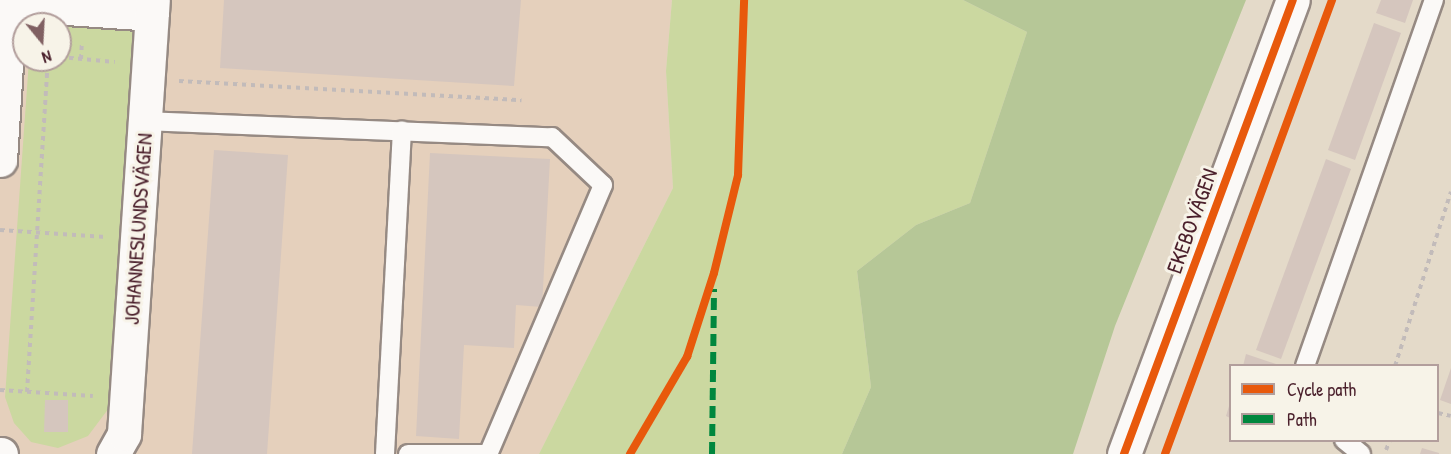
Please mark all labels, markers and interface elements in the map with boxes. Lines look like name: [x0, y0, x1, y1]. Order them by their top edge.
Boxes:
north arrow: [12, 12, 72, 72]
text: N: [40, 45, 54, 69]
street label: JOHANNESLUNDSVÄGEN: [118, 132, 158, 326]
street label: EKEBOVÄGEN: [1161, 165, 1223, 277]
legend: [1229, 364, 1439, 442]
text: Cycle path: [1287, 377, 1356, 402]
text: Path: [1287, 407, 1316, 432]

